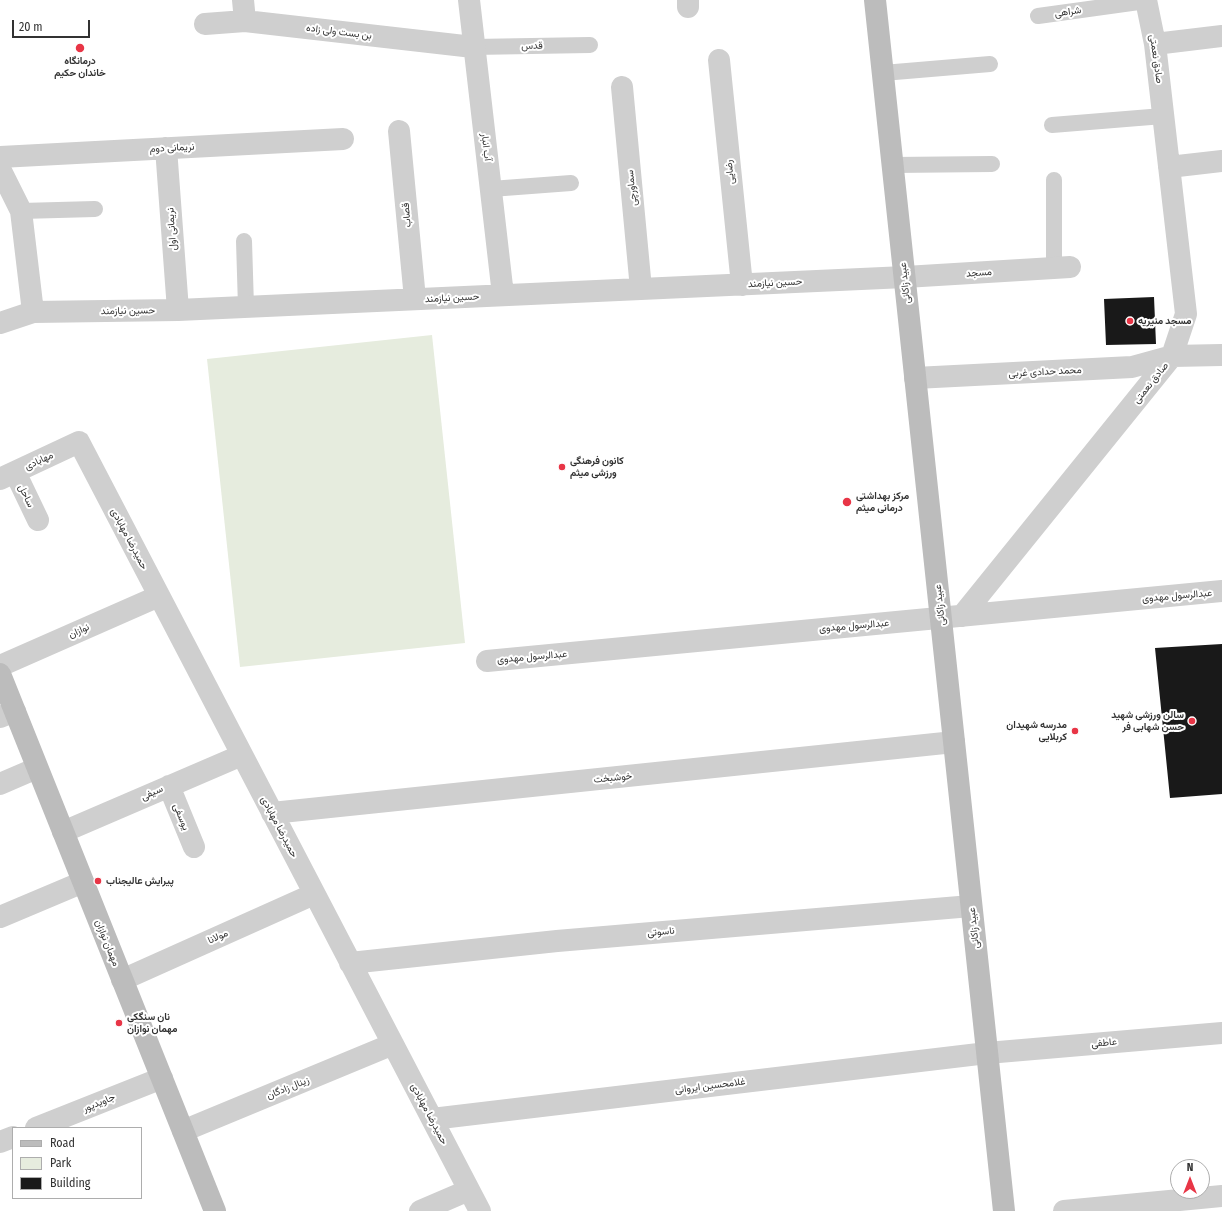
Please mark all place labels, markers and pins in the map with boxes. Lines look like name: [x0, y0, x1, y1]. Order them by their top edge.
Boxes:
marker: درمانگاه خاندان حکیم: [74, 42, 86, 54]
place label: درمانگاه خاندان حکیم: [54, 55, 106, 78]
place label: مسجد منیریه: [1138, 315, 1191, 327]
marker: مسجد منیریه: [1125, 316, 1135, 326]
place label: کانون فرهنگی ورزشی میثم: [570, 455, 624, 478]
marker: کانون فرهنگی ورزشی میثم: [557, 462, 567, 472]
place label: مرکز بهداشتی درمانی میثم: [856, 490, 909, 514]
marker: مرکز بهداشتی درمانی میثم: [841, 496, 853, 508]
place label: سالن ورزشی شهید حسن شهابی فر: [1111, 709, 1184, 732]
marker: سالن ورزشی شهید حسن شهابی فر: [1187, 716, 1197, 726]
place label: مدرسه شهیدان کربلایی: [1006, 719, 1067, 742]
marker: مدرسه شهیدان کربلایی: [1070, 726, 1080, 736]
place label: پیرایش عالیجناب: [106, 875, 174, 887]
marker: پیرایش عالیجناب: [93, 876, 103, 886]
place label: نان سنگکی مهمان‌ نوازان: [127, 1011, 177, 1034]
marker: نان سنگکی مهمان‌ نوازان: [114, 1018, 124, 1028]

